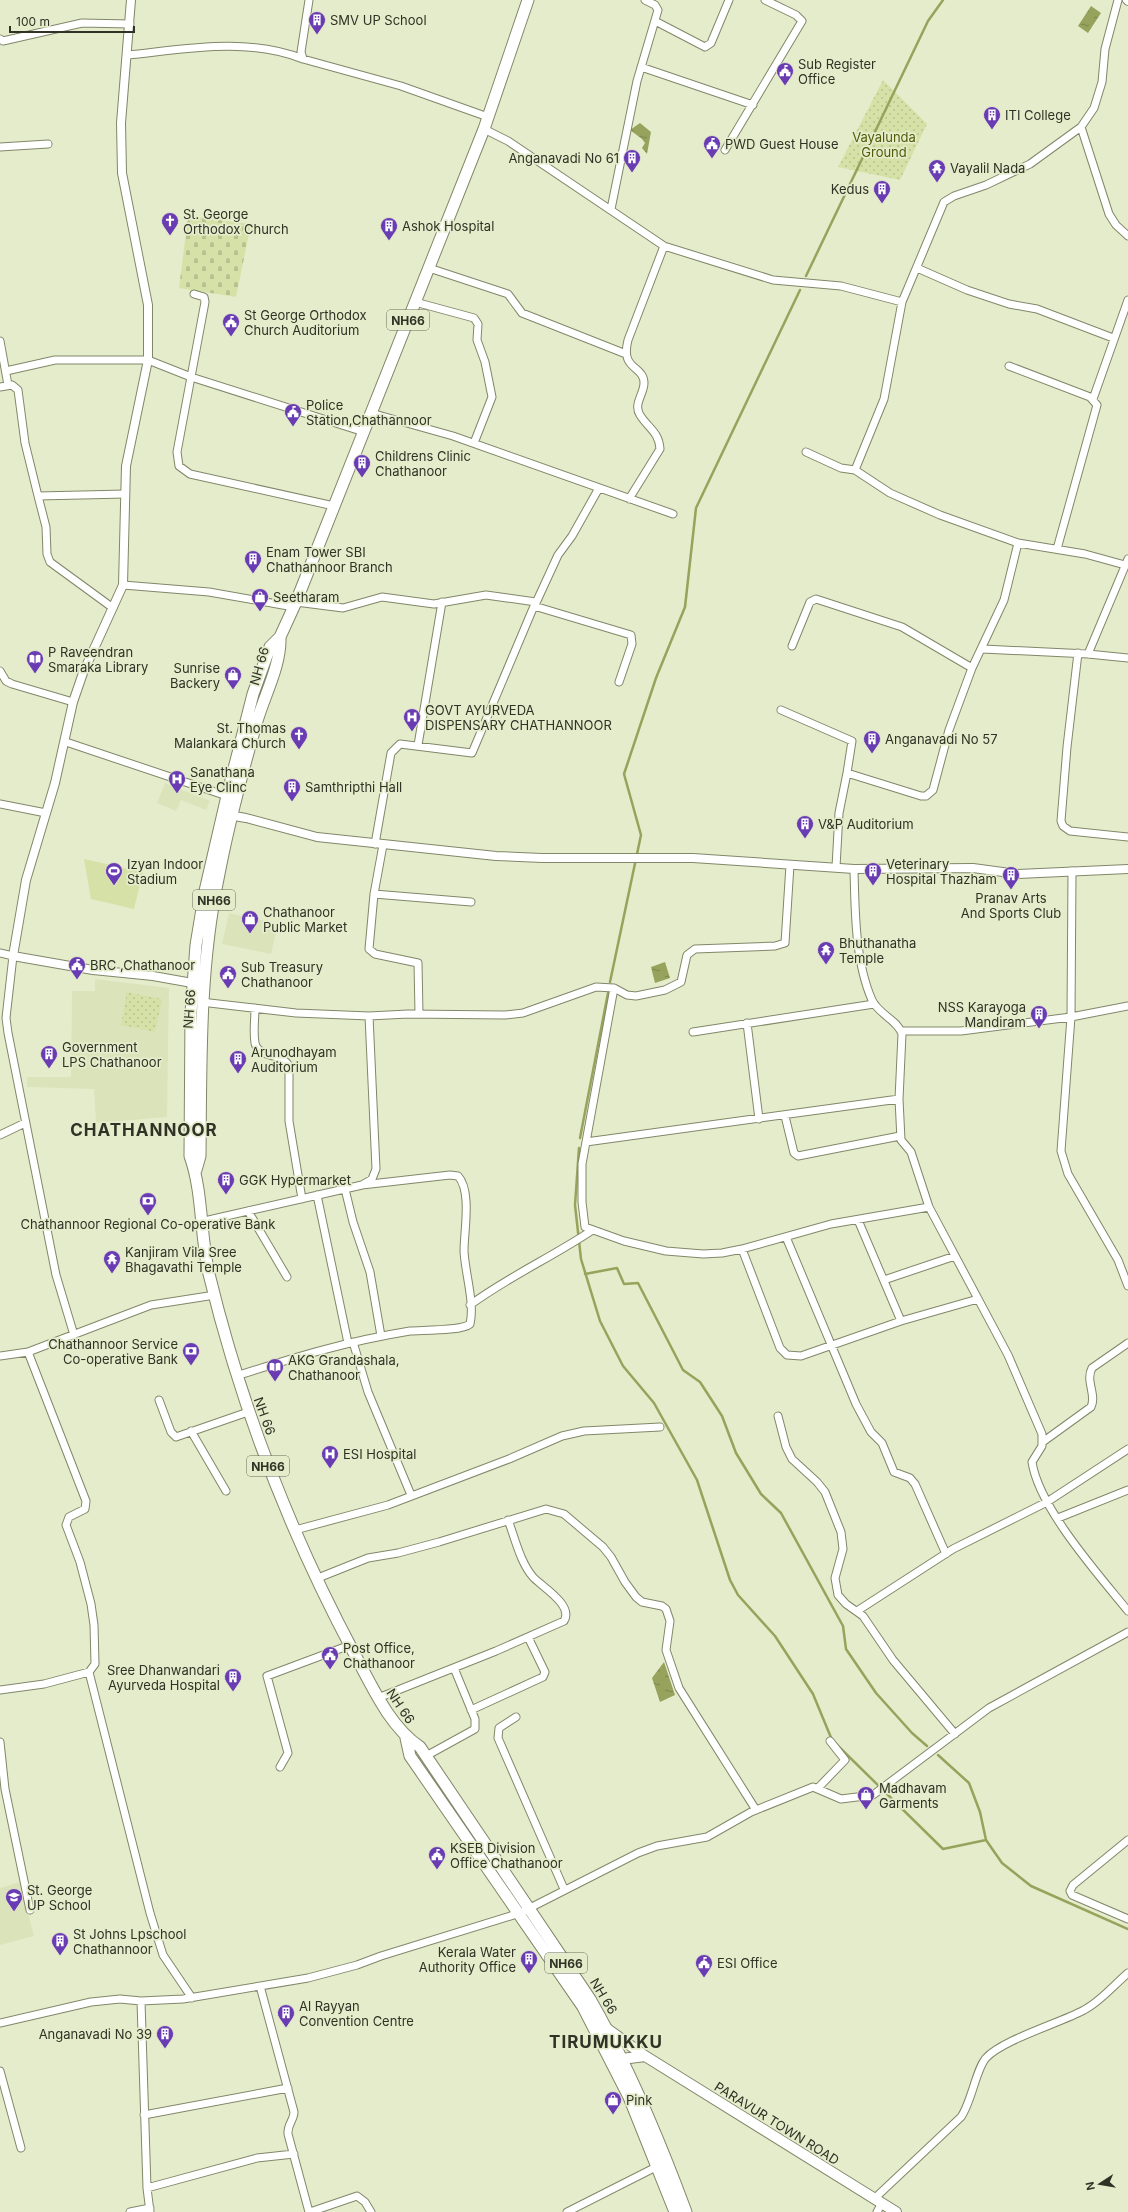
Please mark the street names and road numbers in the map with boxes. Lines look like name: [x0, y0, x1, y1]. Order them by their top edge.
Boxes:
road number: NH66: [387, 310, 429, 330]
street label: NH 66: [246, 645, 272, 687]
road number: NH66: [193, 890, 235, 910]
street label: NH 66: [180, 989, 198, 1029]
street label: NH 66: [251, 1395, 279, 1437]
road number: NH66: [247, 1456, 289, 1476]
street label: NH 66: [383, 1685, 419, 1727]
road number: NH66: [545, 1953, 587, 1973]
street label: NH 66: [587, 1975, 621, 2017]
street label: PARAVUR TOWN ROAD: [712, 2078, 842, 2168]

